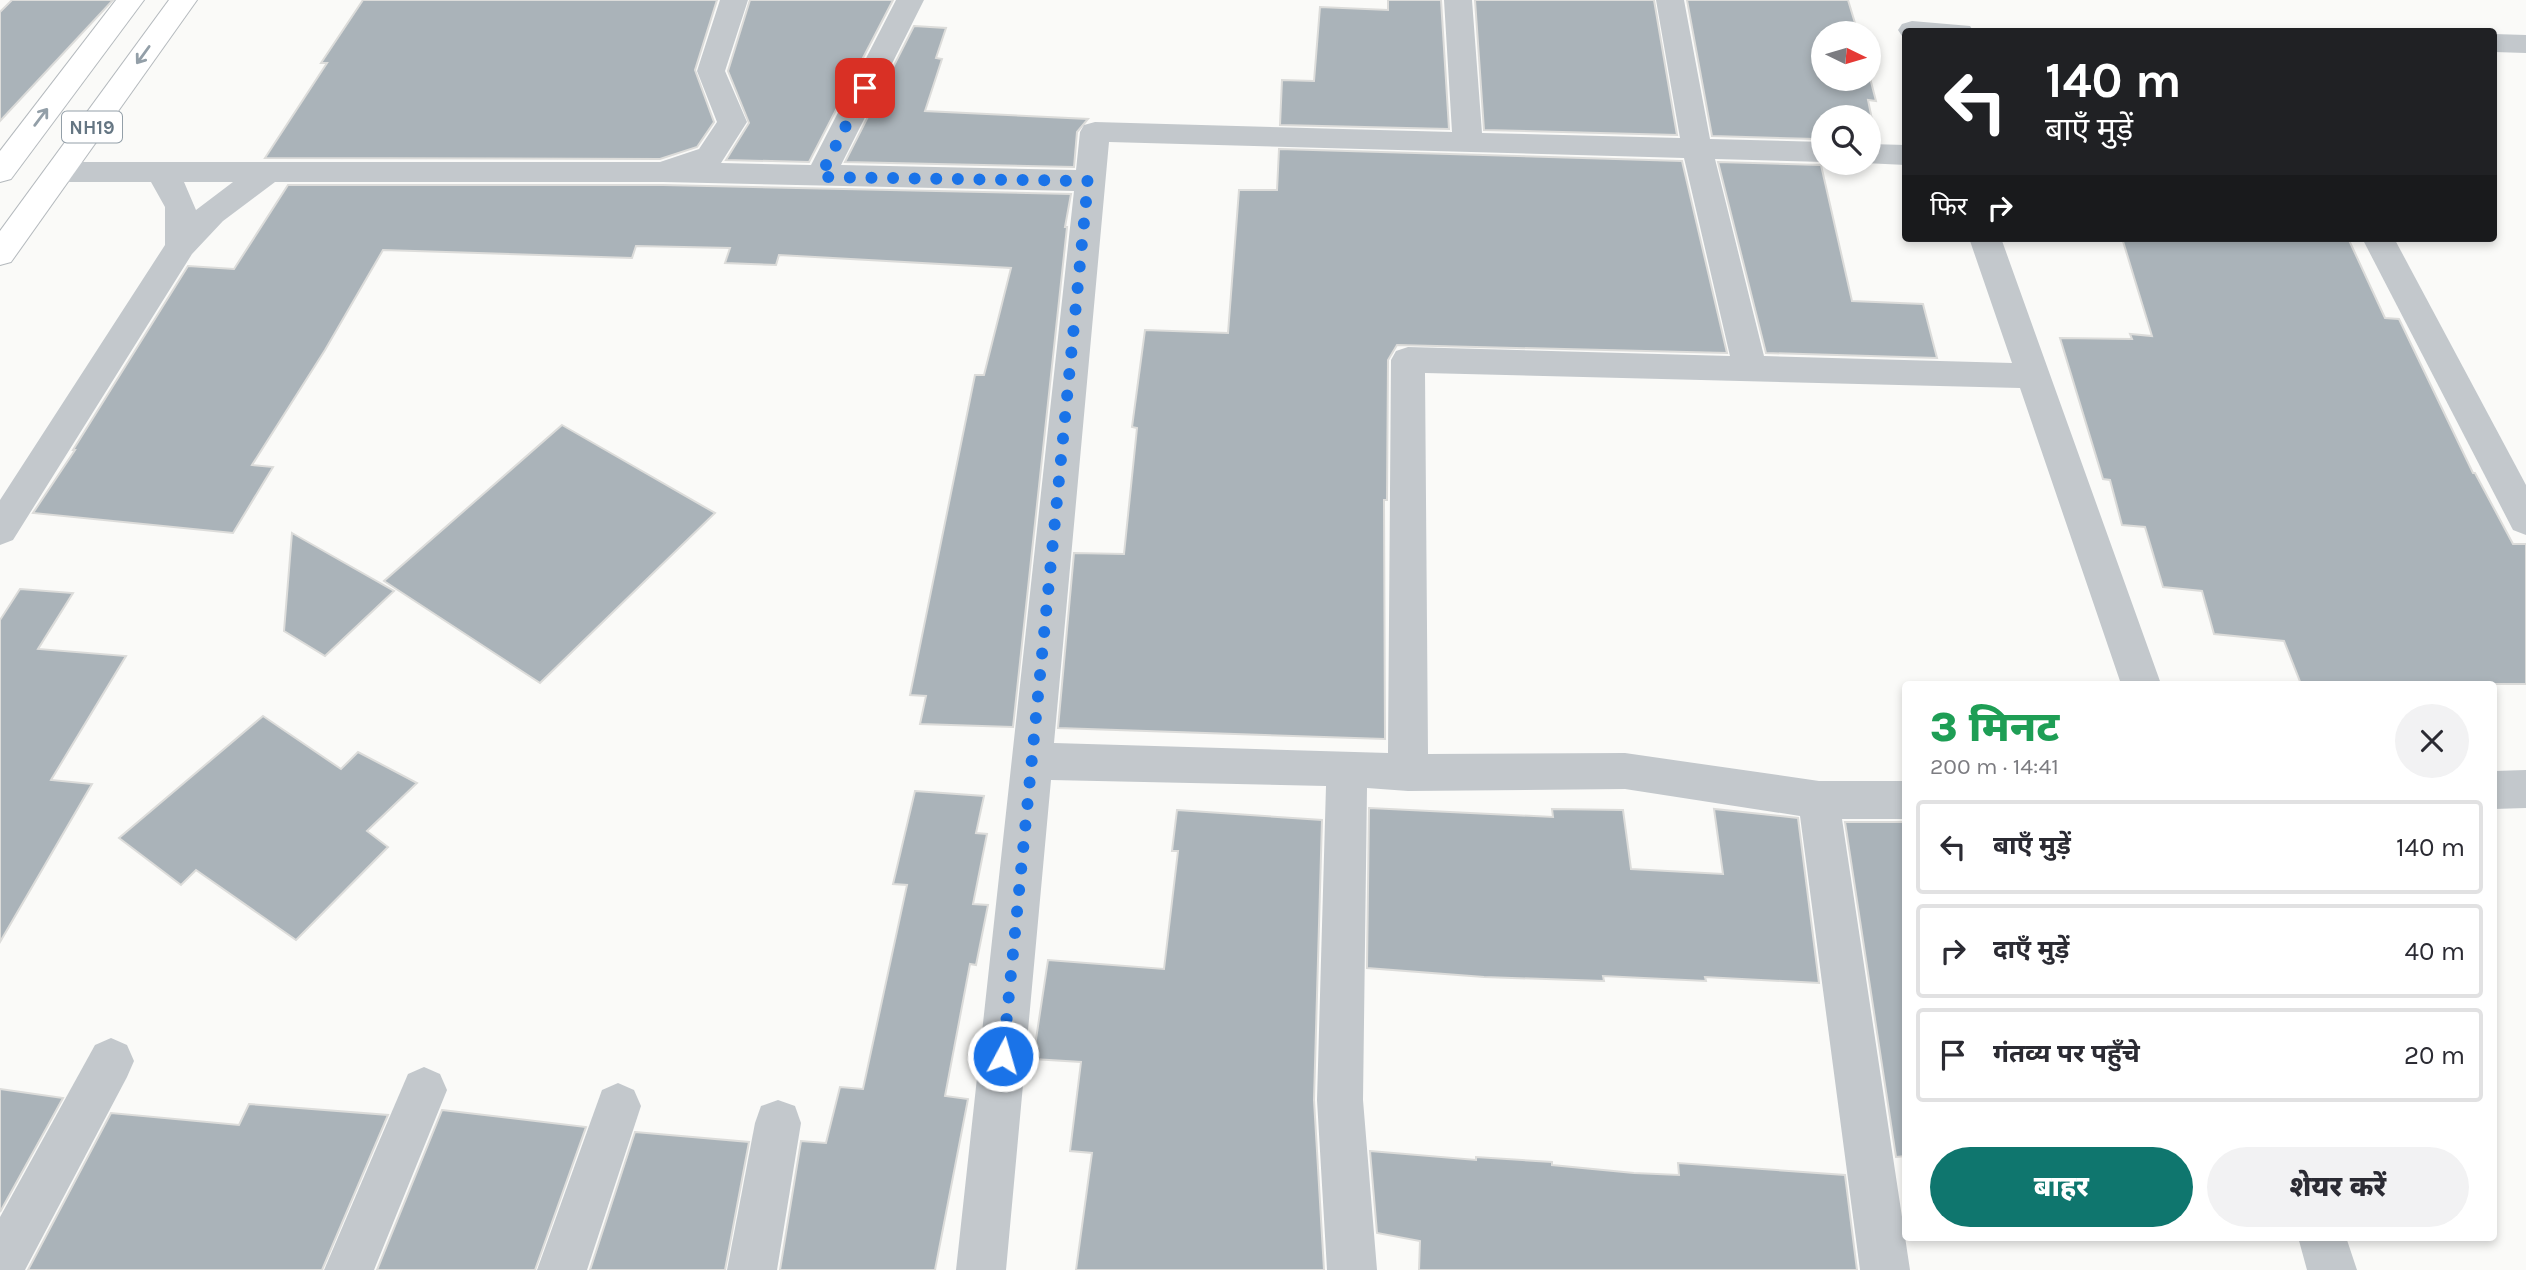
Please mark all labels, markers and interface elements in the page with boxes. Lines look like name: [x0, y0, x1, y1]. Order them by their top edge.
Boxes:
north arrow: [1811, 21, 1881, 91]
map controls: [1811, 21, 1881, 175]
one-way arrow: [136, 45, 151, 64]
text: 140 m: [2045, 52, 2182, 109]
icon: left: [1930, 56, 2021, 147]
pin: [835, 58, 895, 118]
icon: arrive: [846, 69, 884, 107]
button: search: [1811, 105, 1881, 175]
one-way arrow: [33, 108, 48, 127]
road number: NH19: [62, 111, 122, 142]
text: बाएँ मुड़ें: [2045, 111, 2133, 148]
icon: right: [1981, 189, 2019, 227]
text: फिर: [1930, 191, 1967, 222]
text: 3 मिनट: [1930, 702, 2059, 752]
button: close: [2395, 704, 2469, 778]
text: 200 m · 14:41: [1930, 753, 2059, 780]
icon: left: [1934, 828, 1972, 866]
text: बाएँ मुड़ें: [1993, 830, 2071, 861]
text: 140 m: [2396, 832, 2465, 863]
icon: right: [1934, 932, 1972, 970]
text: दाएँ मुड़ें: [1993, 934, 2069, 965]
text: 40 m: [2405, 936, 2465, 967]
position arrow: [966, 1019, 1040, 1093]
icon: arrive: [1934, 1036, 1972, 1074]
text: गंतव्य पर पहुँचे: [1993, 1038, 2140, 1069]
text: 20 m: [2404, 1040, 2465, 1071]
button: बाहर: [1930, 1147, 2193, 1227]
button: शेयर करें: [2207, 1147, 2469, 1227]

